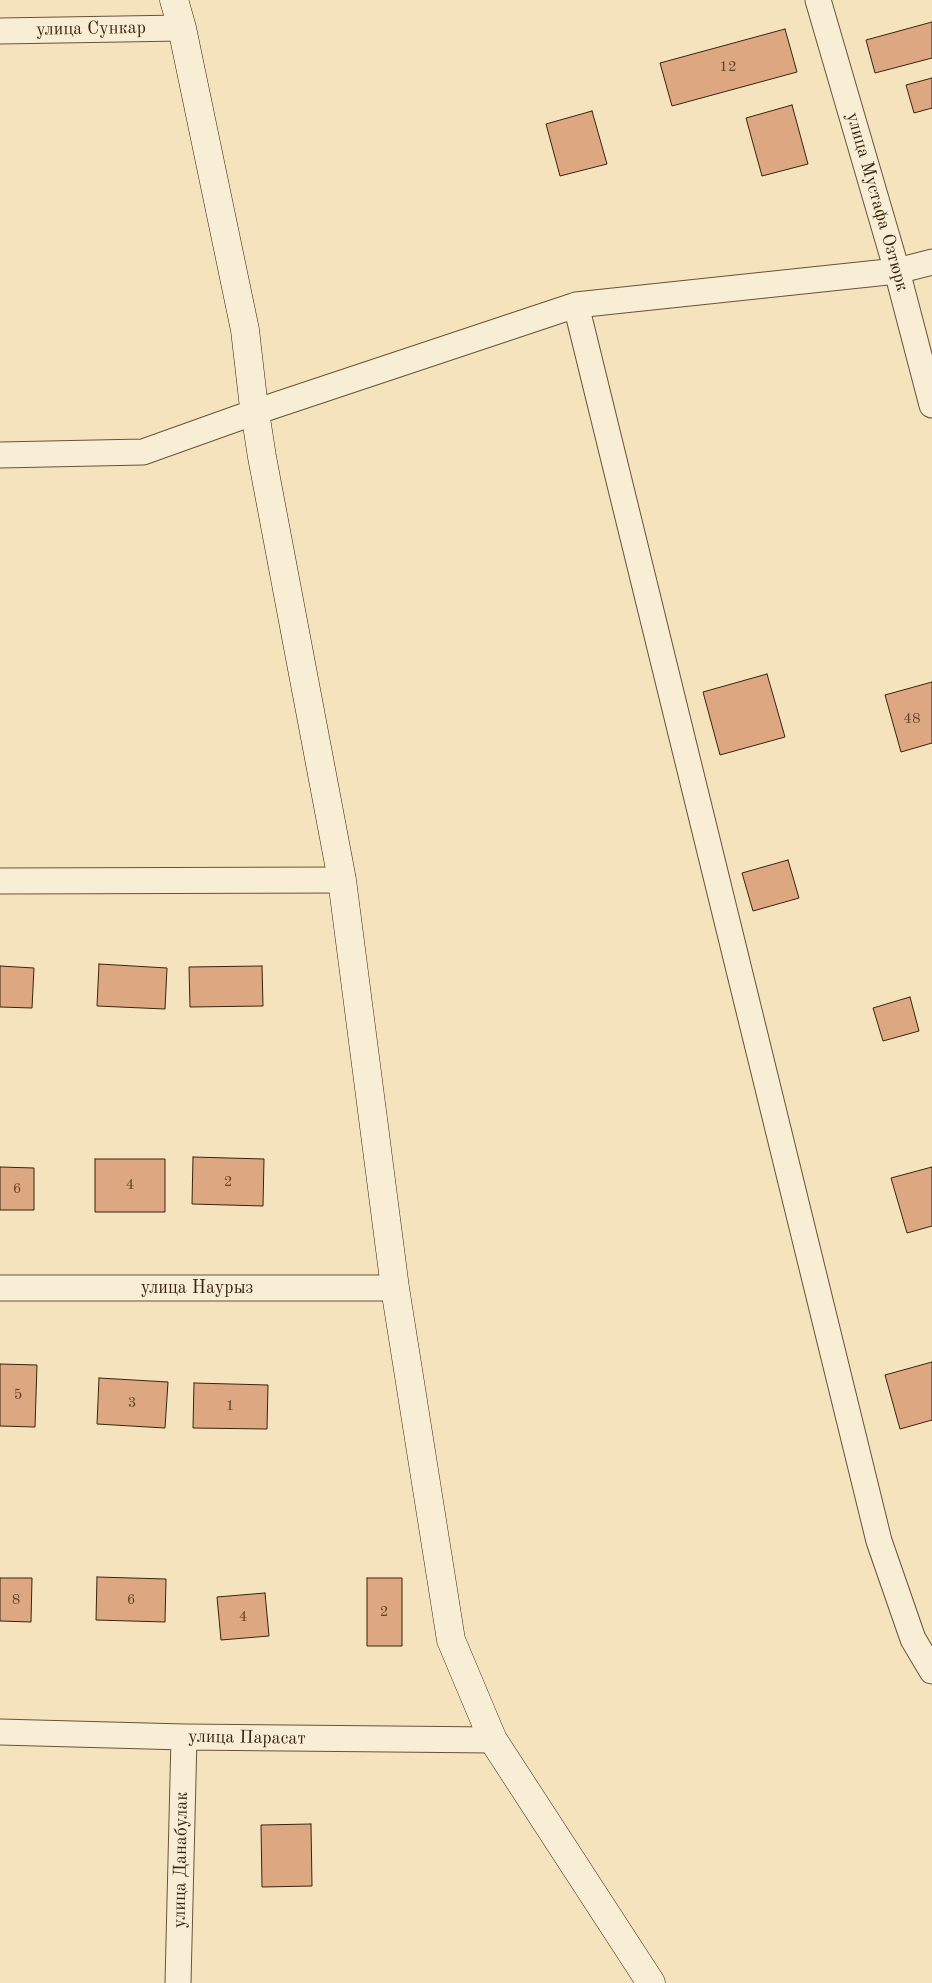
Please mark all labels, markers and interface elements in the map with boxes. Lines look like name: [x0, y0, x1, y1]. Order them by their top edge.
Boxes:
street label: улица Сункар: [36, 17, 146, 41]
house number: 12: [719, 58, 737, 76]
street label: улица Мустафа Озтюрк: [841, 110, 913, 294]
house number: 48: [903, 710, 921, 728]
house number: 2: [224, 1173, 232, 1191]
house number: 4: [126, 1176, 134, 1194]
house number: 6: [13, 1180, 21, 1198]
street label: улица Наурыз: [141, 1277, 253, 1299]
house number: 5: [14, 1386, 22, 1404]
house number: 3: [128, 1394, 136, 1412]
house number: 1: [226, 1397, 234, 1415]
house number: 8: [12, 1591, 20, 1609]
house number: 6: [127, 1591, 135, 1609]
house number: 2: [380, 1603, 388, 1621]
house number: 4: [239, 1608, 247, 1626]
street label: улица Парасат: [188, 1726, 306, 1750]
street label: улица Данабулак: [169, 1792, 193, 1928]

